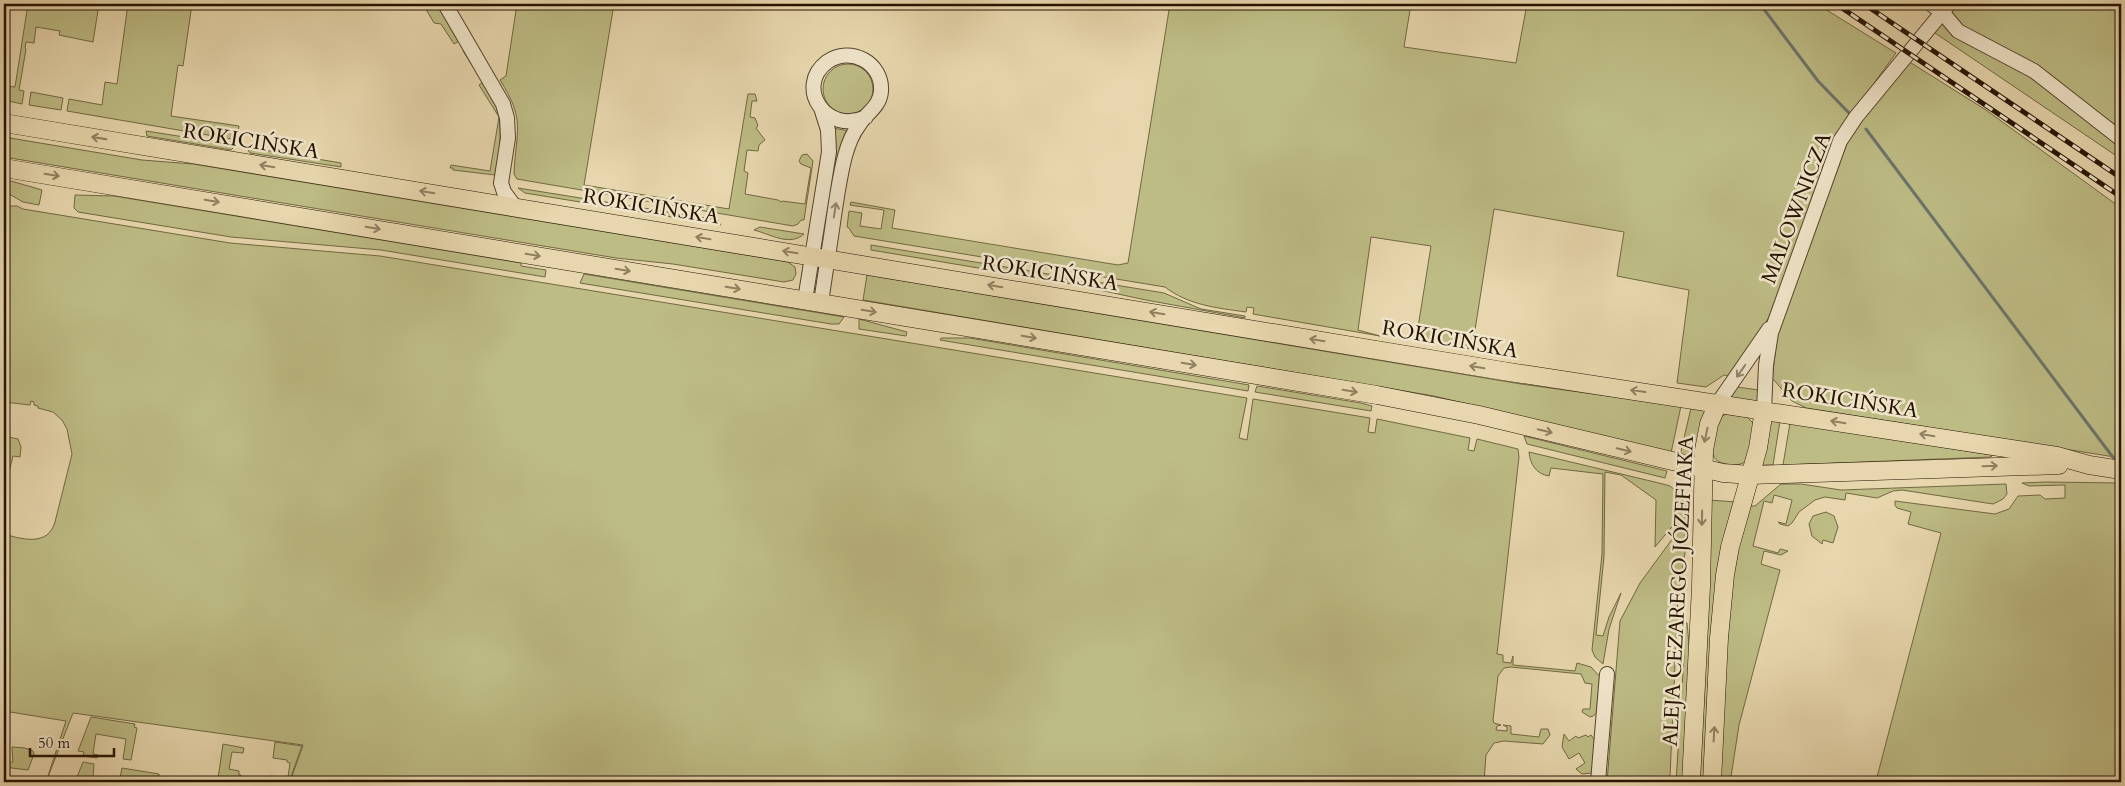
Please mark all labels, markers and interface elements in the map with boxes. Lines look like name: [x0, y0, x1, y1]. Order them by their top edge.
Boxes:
street label: ROKICIŃSKA: [181, 116, 321, 167]
street label: MALOWNICZA: [1754, 128, 1839, 288]
one-way arrow: [91, 133, 107, 143]
one-way arrow: [259, 161, 275, 171]
one-way arrow: [44, 171, 60, 181]
street label: ROKICIŃSKA: [581, 181, 721, 232]
one-way arrow: [419, 187, 435, 197]
one-way arrow: [204, 197, 220, 207]
one-way arrow: [831, 203, 841, 219]
one-way arrow: [364, 223, 380, 233]
one-way arrow: [696, 232, 712, 242]
one-way arrow: [782, 247, 798, 257]
street label: ROKICIŃSKA: [980, 248, 1120, 299]
one-way arrow: [524, 250, 540, 260]
one-way arrow: [614, 265, 630, 275]
one-way arrow: [988, 281, 1004, 291]
one-way arrow: [724, 283, 740, 293]
one-way arrow: [860, 306, 876, 316]
one-way arrow: [1149, 308, 1165, 318]
street label: ROKICIŃSKA: [1380, 313, 1520, 366]
one-way arrow: [1021, 333, 1037, 343]
one-way arrow: [1309, 335, 1325, 345]
one-way arrow: [1181, 359, 1197, 369]
one-way arrow: [1469, 361, 1485, 371]
one-way arrow: [1736, 364, 1746, 378]
street label: ROKICIŃSKA: [1780, 375, 1920, 426]
one-way arrow: [1341, 386, 1357, 396]
one-way arrow: [1630, 386, 1646, 396]
one-way arrow: [1831, 416, 1847, 426]
one-way arrow: [1537, 427, 1553, 436]
one-way arrow: [1701, 427, 1711, 443]
one-way arrow: [1919, 430, 1935, 440]
street label: ALEJA CEZAREGO JÓZEFIAKA: [1655, 435, 1701, 747]
one-way arrow: [1615, 446, 1631, 456]
one-way arrow: [1981, 461, 1997, 470]
one-way arrow: [1698, 510, 1707, 526]
scale bar: [30, 726, 114, 758]
one-way arrow: [1709, 726, 1719, 742]
text: 50 m: [38, 733, 70, 753]

